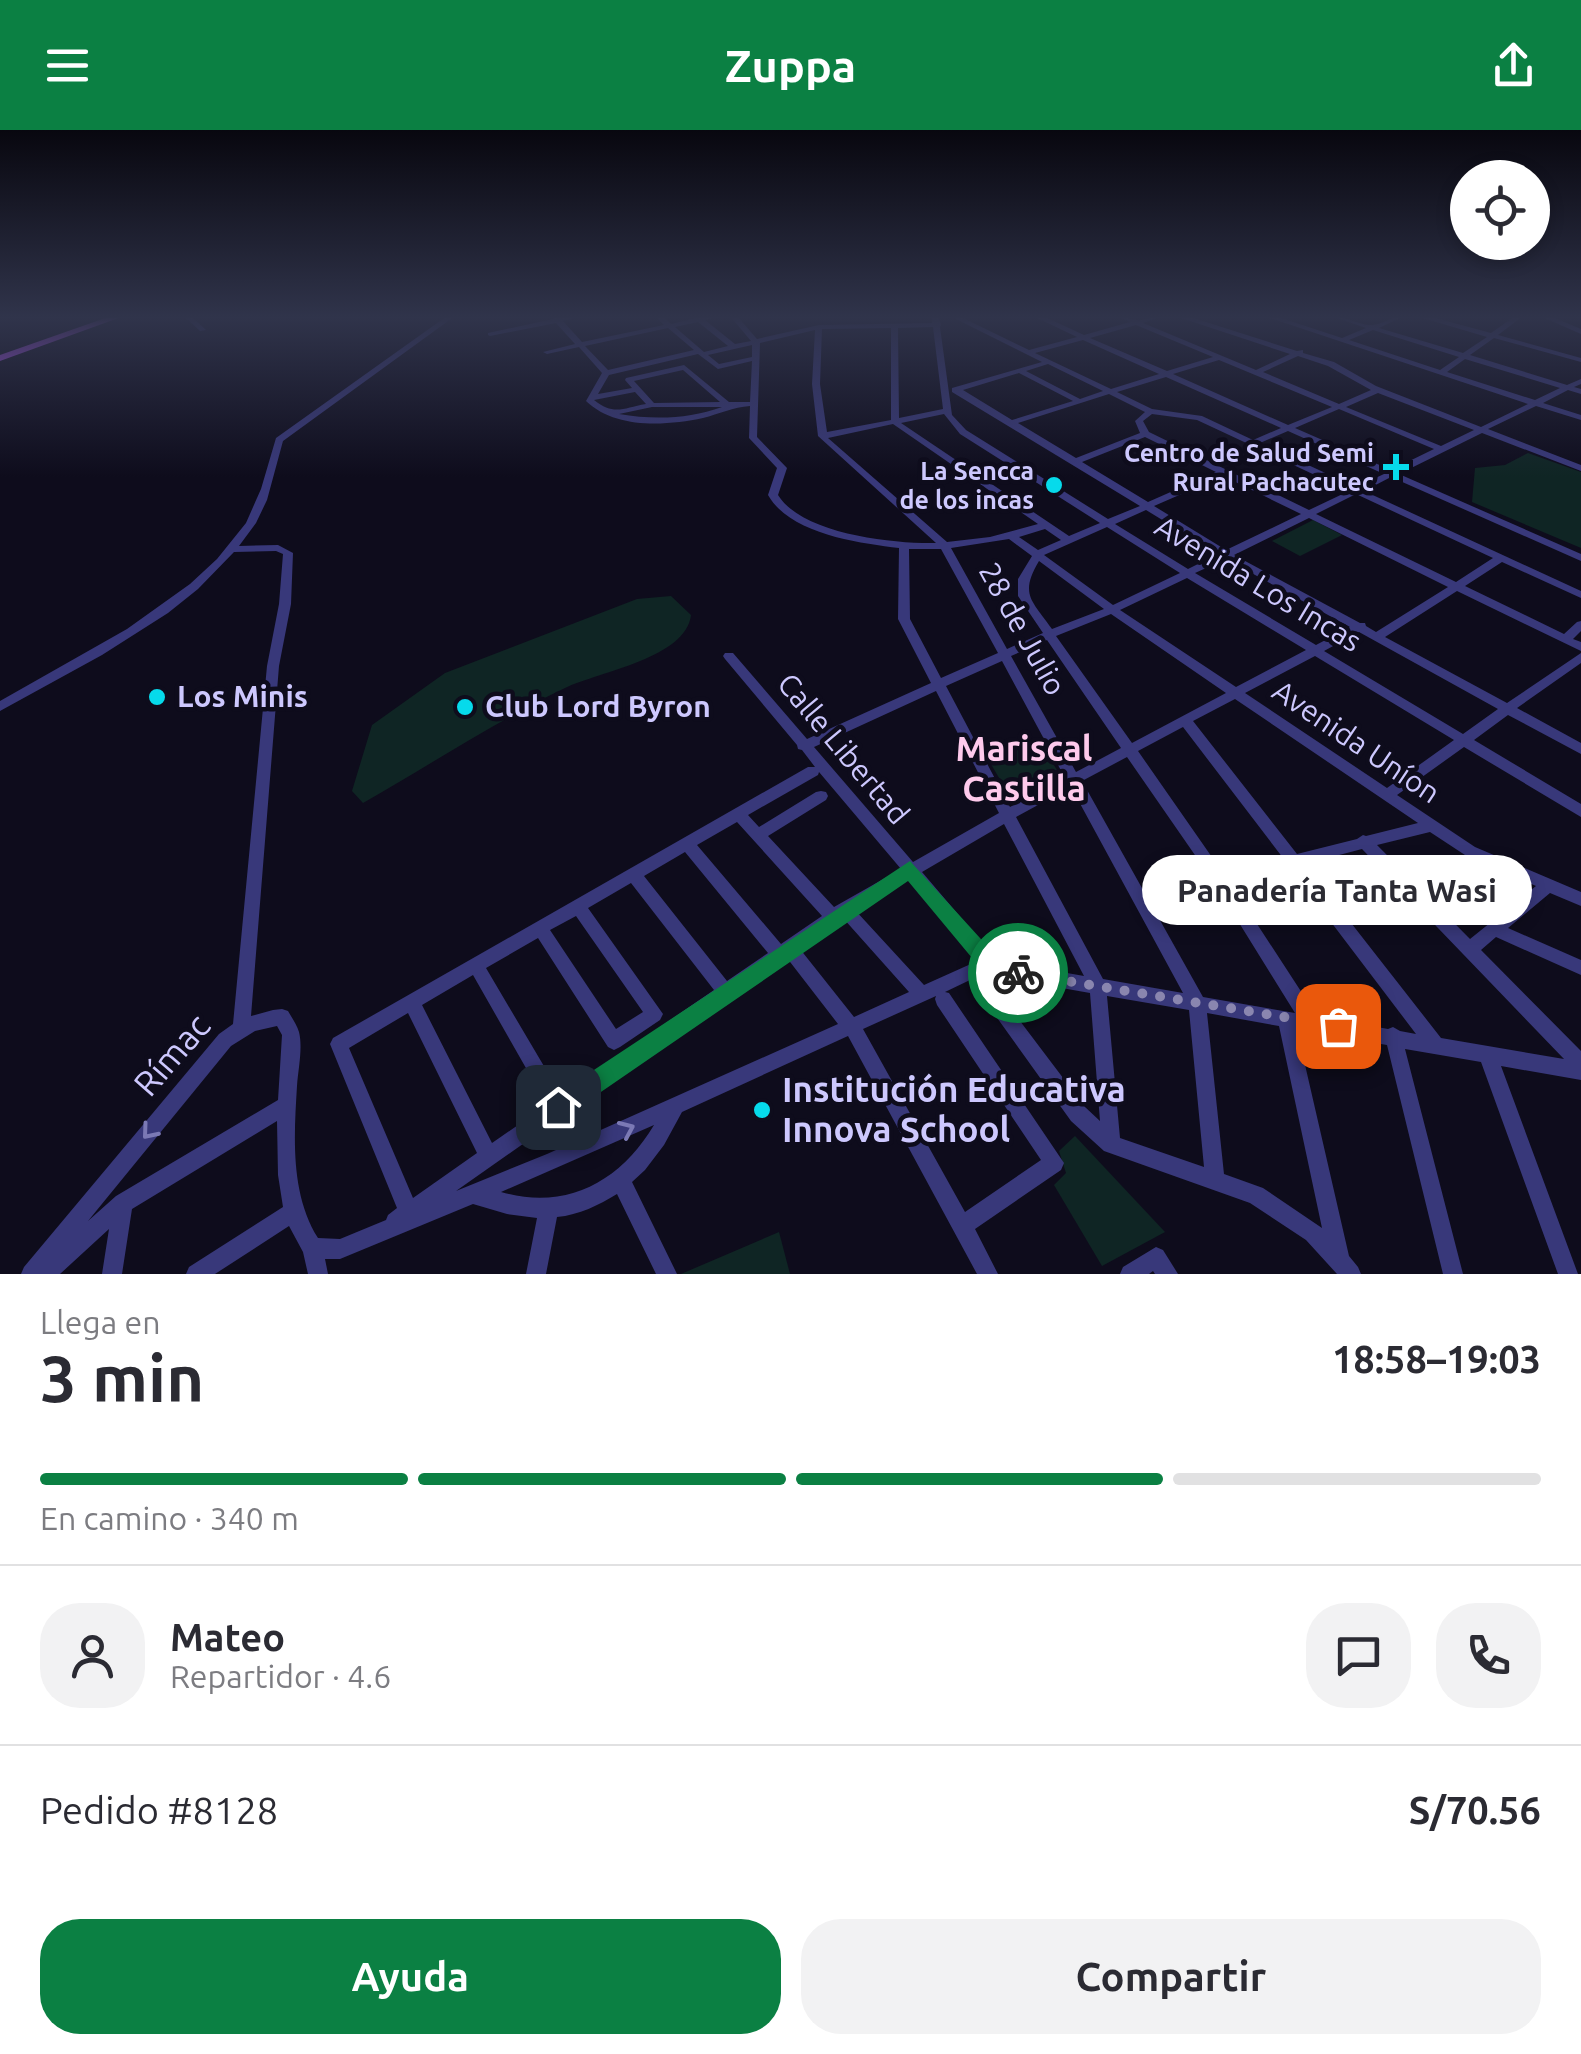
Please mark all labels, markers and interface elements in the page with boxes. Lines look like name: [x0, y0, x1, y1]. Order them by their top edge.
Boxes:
icon: menu: [40, 38, 95, 93]
icon: share: [1486, 38, 1541, 93]
text: Zuppa: [725, 40, 856, 91]
map controls: [1450, 160, 1550, 260]
button: locate: [1450, 160, 1550, 260]
place label: Centro de Salud Semi Rural Pachacutec: [1124, 439, 1374, 496]
marker: Centro de Salud Semi Rural Pachacutec: [1383, 454, 1409, 480]
place label: La Sencca de los incas: [900, 457, 1034, 514]
marker: La Sencca de los incas: [1043, 474, 1065, 496]
street label: Avenida Los Incas: [1149, 508, 1368, 658]
street label: 28 de Julio: [973, 556, 1073, 701]
street label: Calle Libertad: [771, 666, 916, 830]
street label: Avenida Uníon: [1267, 673, 1447, 810]
place label: Los Minis: [177, 679, 308, 713]
marker: Los Minis: [146, 686, 168, 708]
place label: Club Lord Byron: [485, 689, 711, 723]
marker: Club Lord Byron: [454, 696, 476, 718]
district label: Mariscal Castilla: [956, 728, 1092, 808]
callout: Panadería Tanta Wasi: [1143, 856, 1533, 926]
text: Panadería Tanta Wasi: [1177, 872, 1497, 908]
courier: [968, 923, 1068, 1023]
icon: bike: [991, 946, 1046, 1001]
pin: [1296, 984, 1381, 1069]
icon: bag: [1311, 999, 1366, 1054]
street label: Rímac: [125, 1005, 217, 1103]
pin: [516, 1065, 601, 1150]
place label: Institución Educativa Innova School: [782, 1069, 1126, 1149]
icon: home: [531, 1080, 586, 1135]
marker: Institución Educativa Innova School: [751, 1099, 773, 1121]
one-way arrow: [143, 1120, 161, 1138]
one-way arrow: [617, 1121, 635, 1141]
text: Llega en: [40, 1304, 160, 1340]
text: 18:58–19:03: [1332, 1338, 1541, 1380]
text: 3 min: [40, 1341, 204, 1414]
text: En camino · 340 m: [40, 1500, 299, 1536]
button: person: [40, 1603, 145, 1708]
button: chat: [1306, 1603, 1411, 1708]
button: phone: [1436, 1603, 1541, 1708]
text: Mateo: [170, 1616, 285, 1658]
text: Repartidor · 4.6: [170, 1658, 391, 1694]
text: Pedido #8128: [40, 1789, 278, 1831]
text: S/70.56: [1409, 1789, 1541, 1831]
button: Ayuda: [40, 1919, 781, 2034]
button: Compartir: [801, 1919, 1541, 2034]

